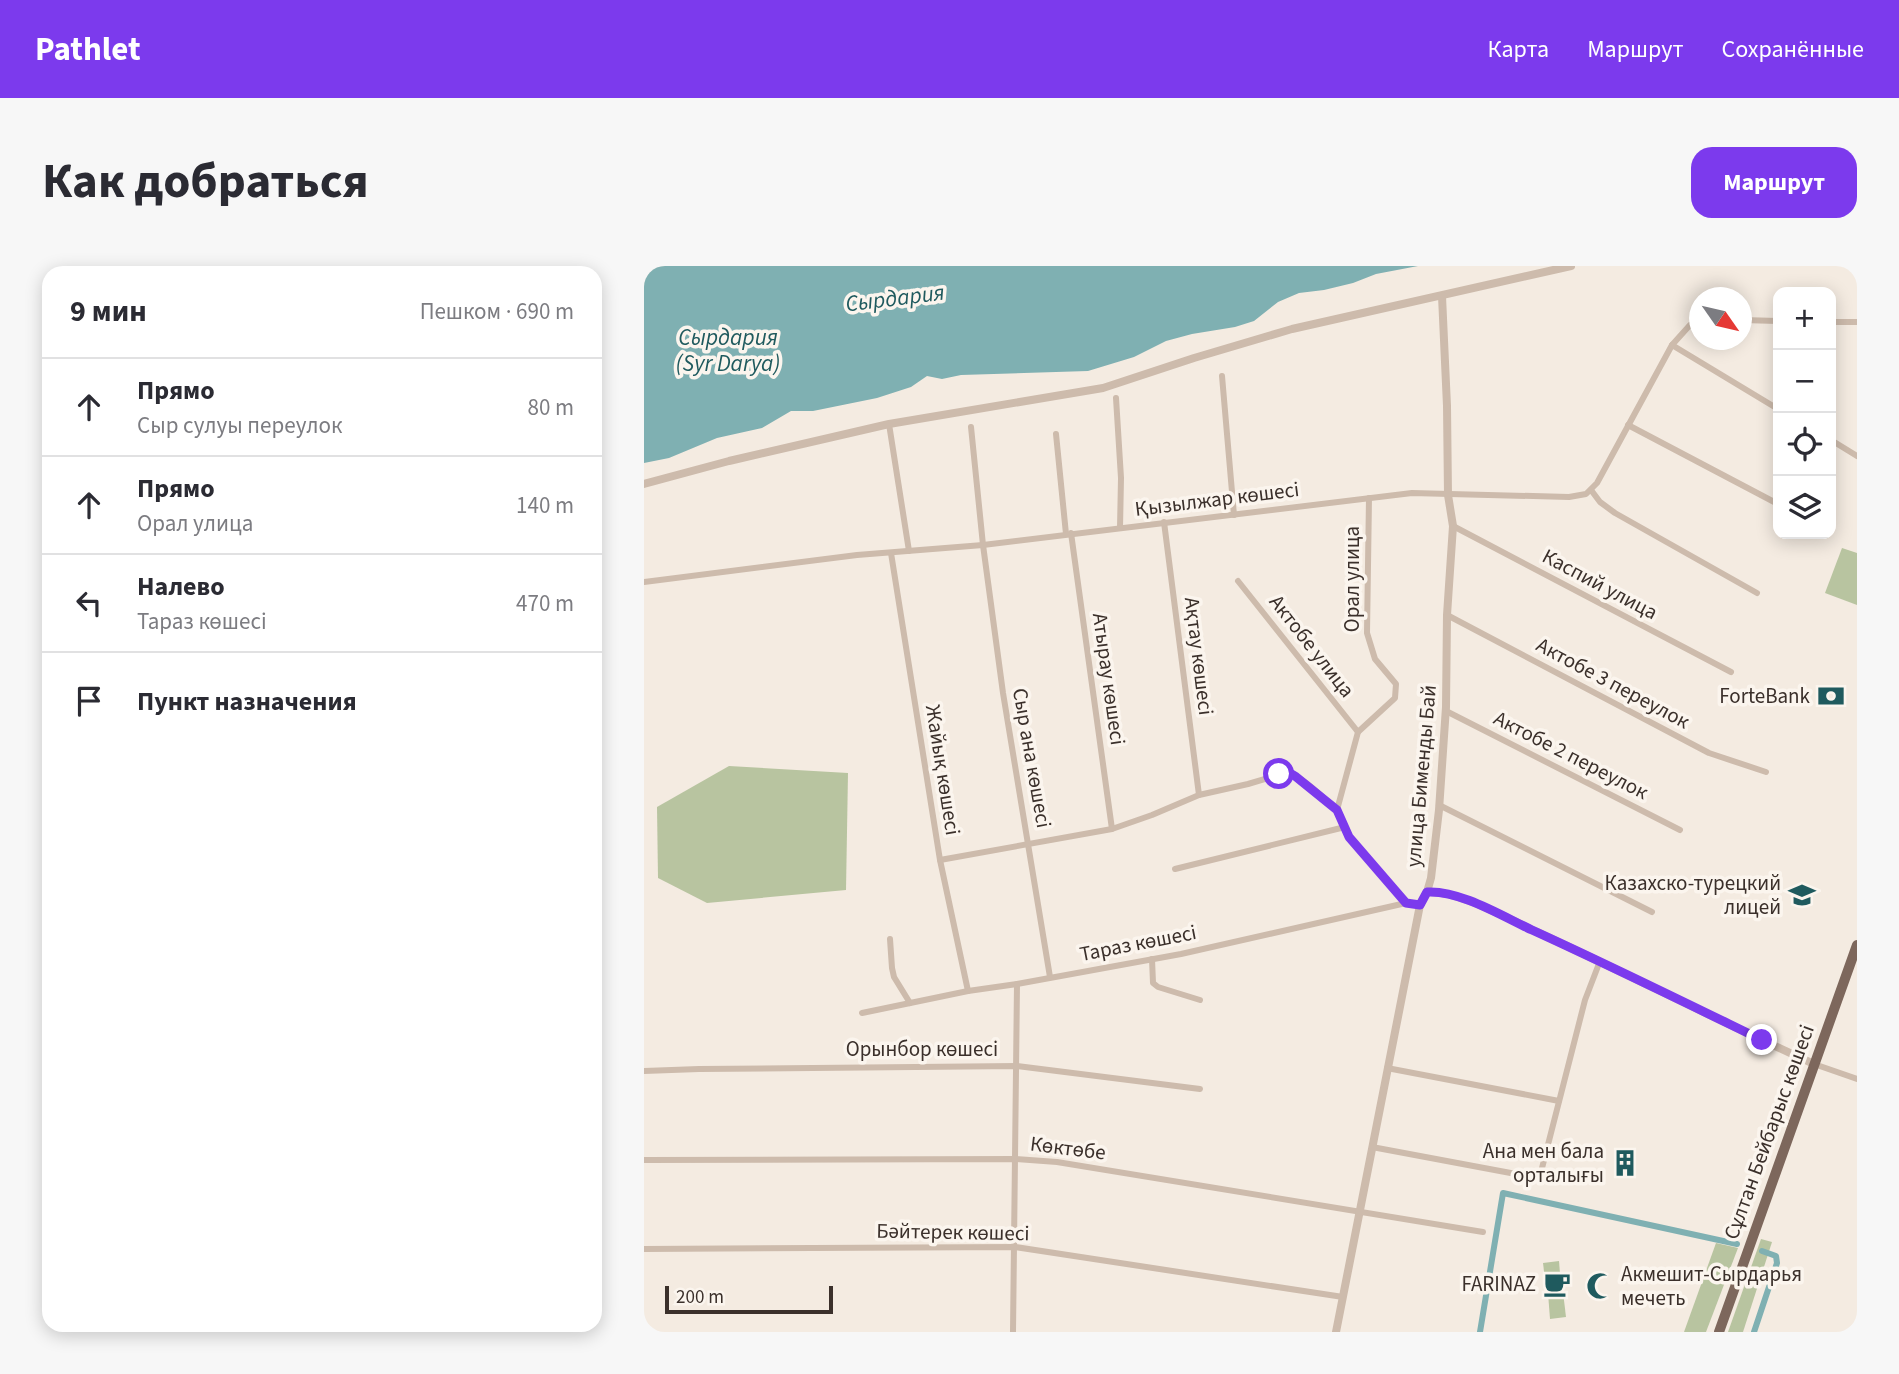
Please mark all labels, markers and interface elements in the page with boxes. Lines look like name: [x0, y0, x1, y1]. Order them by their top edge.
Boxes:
text: Pathlet: [35, 26, 141, 73]
text: Карта: [1488, 32, 1549, 67]
text: Маршрут: [1587, 32, 1683, 67]
text: Сохранённые: [1721, 32, 1864, 67]
text: Как добраться: [42, 147, 369, 217]
button: Маршрут: [1691, 147, 1857, 218]
water label: Сырдария: [844, 276, 946, 320]
north arrow: [1689, 287, 1752, 350]
map controls: [1773, 287, 1836, 539]
button: +: [1773, 287, 1836, 350]
text: 9 мин: [70, 290, 147, 333]
text: Пешком · 690 m: [420, 295, 574, 328]
water label: Сырдария (Syr Darya): [676, 321, 780, 380]
button: −: [1773, 350, 1836, 413]
text: Прямо: [137, 372, 215, 409]
icon: ahead: [70, 388, 108, 426]
text: 80 m: [527, 391, 574, 424]
text: Сыр сулуы переулок: [137, 409, 342, 442]
button: locate: [1773, 413, 1836, 476]
text: Прямо: [137, 470, 215, 507]
street label: Қызылжар көшесі: [1133, 474, 1301, 524]
button: layers: [1773, 476, 1836, 539]
icon: ahead: [70, 486, 108, 524]
text: 140 m: [516, 489, 574, 522]
text: Орал улица: [137, 507, 253, 540]
street label: Орал улица: [1337, 526, 1367, 632]
street label: Каспий улица: [1537, 541, 1663, 627]
text: Налево: [137, 568, 225, 605]
icon: left: [70, 584, 108, 622]
text: 470 m: [516, 587, 574, 620]
street label: Актобе улица: [1262, 588, 1362, 704]
street label: Ақтау көшесі: [1177, 595, 1221, 717]
text: Тараз көшесі: [137, 605, 267, 638]
street label: Атырау көшесі: [1085, 611, 1133, 747]
street label: Актобе 3 переулок: [1531, 630, 1695, 736]
place label: ForteBank: [1719, 681, 1811, 711]
bank icon: ForteBank: [1816, 681, 1846, 711]
icon: arrive: [70, 682, 108, 720]
text: Пункт назначения: [137, 683, 357, 720]
street label: улица Бименды Бай: [1398, 684, 1444, 868]
street label: Сыр ана көшесі: [1005, 686, 1059, 830]
street label: Жайық көшесі: [918, 703, 968, 837]
street label: Актобе 2 переулок: [1489, 703, 1654, 807]
route start: [1263, 758, 1294, 789]
place label: Казахско-турецкий лицей: [1605, 868, 1781, 922]
school or university icon: Казахско-турецкий лицей: [1787, 880, 1817, 910]
street label: Тараз көшесі: [1077, 917, 1199, 969]
street label: Сұлтан Бейбарыс көшесі: [1716, 1020, 1822, 1244]
route end: [1746, 1024, 1777, 1055]
street label: Орынбор көшесі: [846, 1034, 998, 1064]
street label: Көктөбе: [1028, 1128, 1108, 1168]
place label: Ана мен бала орталығы: [1483, 1136, 1604, 1190]
building icon: Ана мен бала орталығы: [1610, 1148, 1640, 1178]
street label: Бәйтерек көшесі: [876, 1216, 1030, 1248]
place label: Акмешит-Сырдарья мечеть: [1621, 1259, 1802, 1313]
place label: FARINAZ: [1461, 1269, 1536, 1299]
cafe icon: FARINAZ: [1542, 1269, 1572, 1299]
mosque icon: Акмешит-Сырдарья мечеть: [1585, 1271, 1615, 1301]
scale bar: [665, 1283, 833, 1315]
text: 200 m: [676, 1284, 724, 1311]

